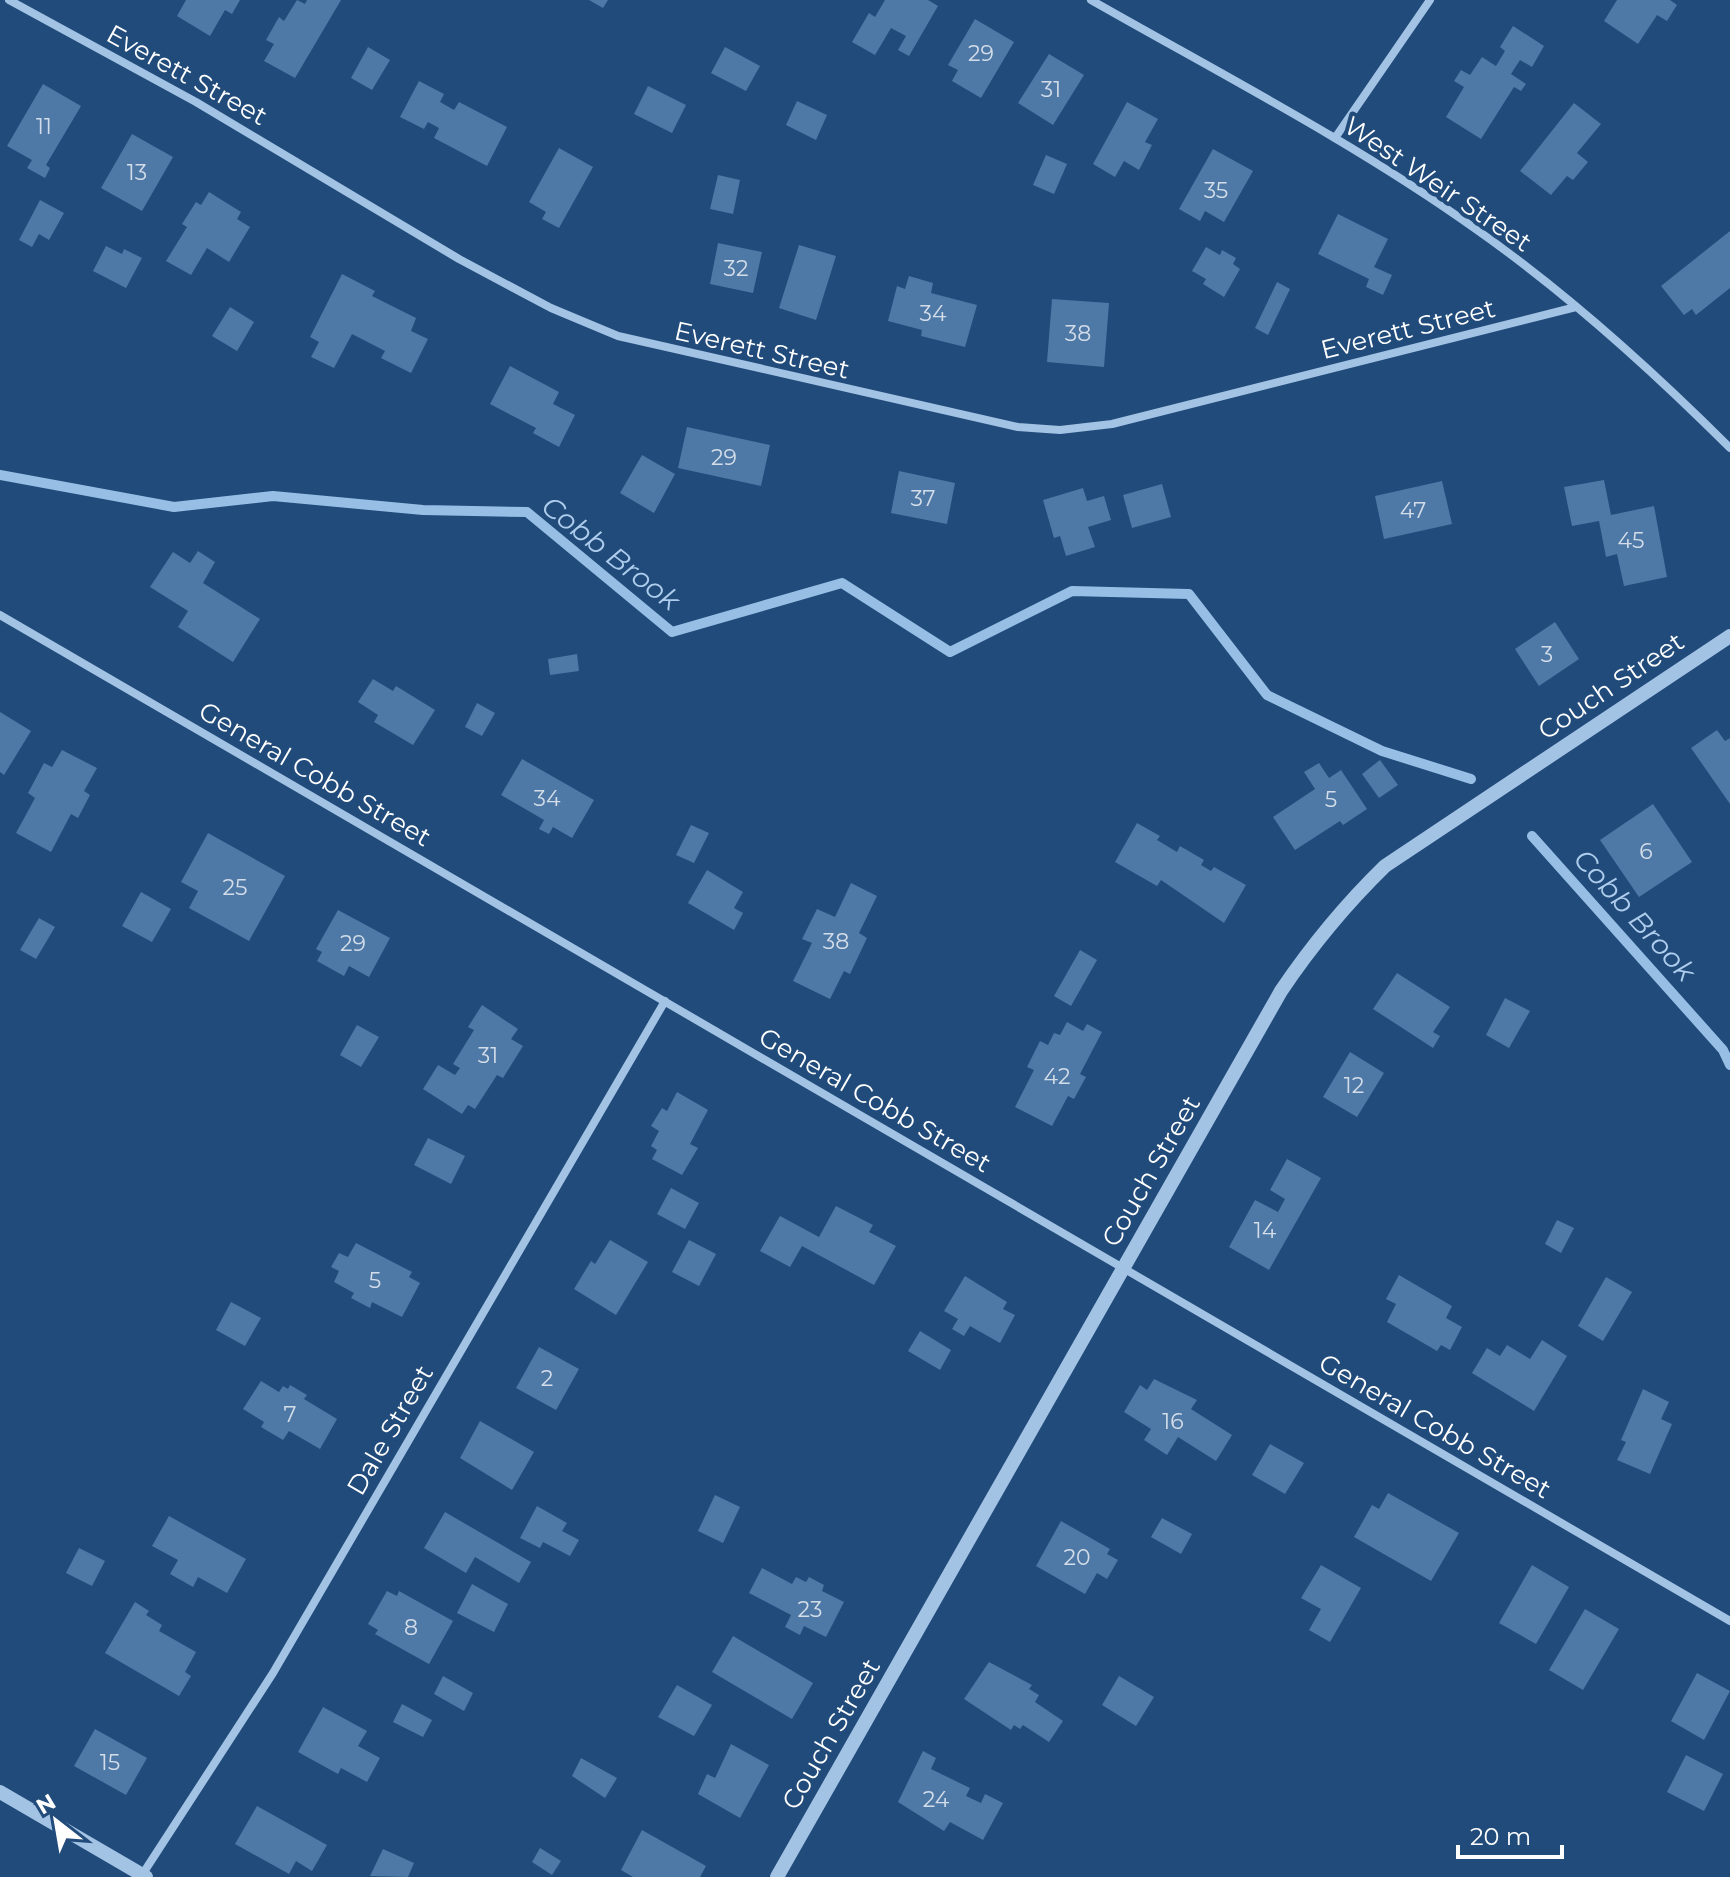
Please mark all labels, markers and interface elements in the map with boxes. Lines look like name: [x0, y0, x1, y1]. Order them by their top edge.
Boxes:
street label: Everett Street: [101, 18, 273, 132]
house number: 29: [968, 40, 994, 67]
house number: 31: [1041, 76, 1061, 103]
street label: West Weir Street: [1338, 109, 1538, 259]
house number: 11: [36, 113, 52, 140]
house number: 13: [127, 159, 147, 186]
house number: 35: [1204, 177, 1228, 204]
house number: 32: [724, 255, 748, 282]
street label: Everett Street: [1318, 292, 1498, 366]
house number: 34: [920, 300, 947, 327]
street label: Everett Street: [671, 314, 853, 386]
house number: 38: [1065, 320, 1091, 347]
house number: 29: [711, 444, 737, 471]
house number: 37: [910, 485, 936, 512]
water label: Cobb Brook: [535, 488, 688, 618]
house number: 47: [1400, 497, 1426, 524]
house number: 45: [1618, 527, 1644, 554]
street label: Couch Street: [1532, 625, 1690, 747]
house number: 3: [1541, 641, 1553, 668]
street label: General Cobb Street: [193, 695, 437, 853]
house number: 34: [534, 785, 561, 812]
house number: 5: [1325, 786, 1337, 813]
house number: 6: [1639, 838, 1653, 865]
water label: Cobb Brook: [1567, 842, 1704, 989]
house number: 25: [223, 874, 247, 901]
house number: 38: [823, 928, 849, 955]
house number: 29: [340, 930, 366, 957]
street label: General Cobb Street: [753, 1021, 997, 1179]
house number: 31: [478, 1042, 498, 1069]
house number: 42: [1044, 1063, 1071, 1090]
house number: 12: [1344, 1072, 1364, 1099]
street label: Couch Street: [1095, 1090, 1207, 1252]
house number: 14: [1254, 1217, 1277, 1244]
house number: 5: [369, 1267, 381, 1294]
street label: General Cobb Street: [1313, 1347, 1557, 1505]
street label: Dale Street: [340, 1359, 440, 1501]
house number: 2: [541, 1365, 553, 1392]
house number: 7: [284, 1401, 297, 1428]
house number: 16: [1162, 1408, 1184, 1435]
house number: 20: [1063, 1544, 1091, 1571]
house number: 23: [798, 1596, 822, 1623]
house number: 8: [404, 1614, 418, 1641]
street label: Couch Street: [775, 1653, 887, 1815]
house number: 15: [100, 1749, 120, 1776]
north arrow: [16, 1781, 96, 1861]
house number: 24: [923, 1786, 950, 1813]
text: N: [31, 1788, 61, 1820]
scale bar: [1458, 1809, 1562, 1859]
text: 20 m: [1470, 1822, 1531, 1851]

